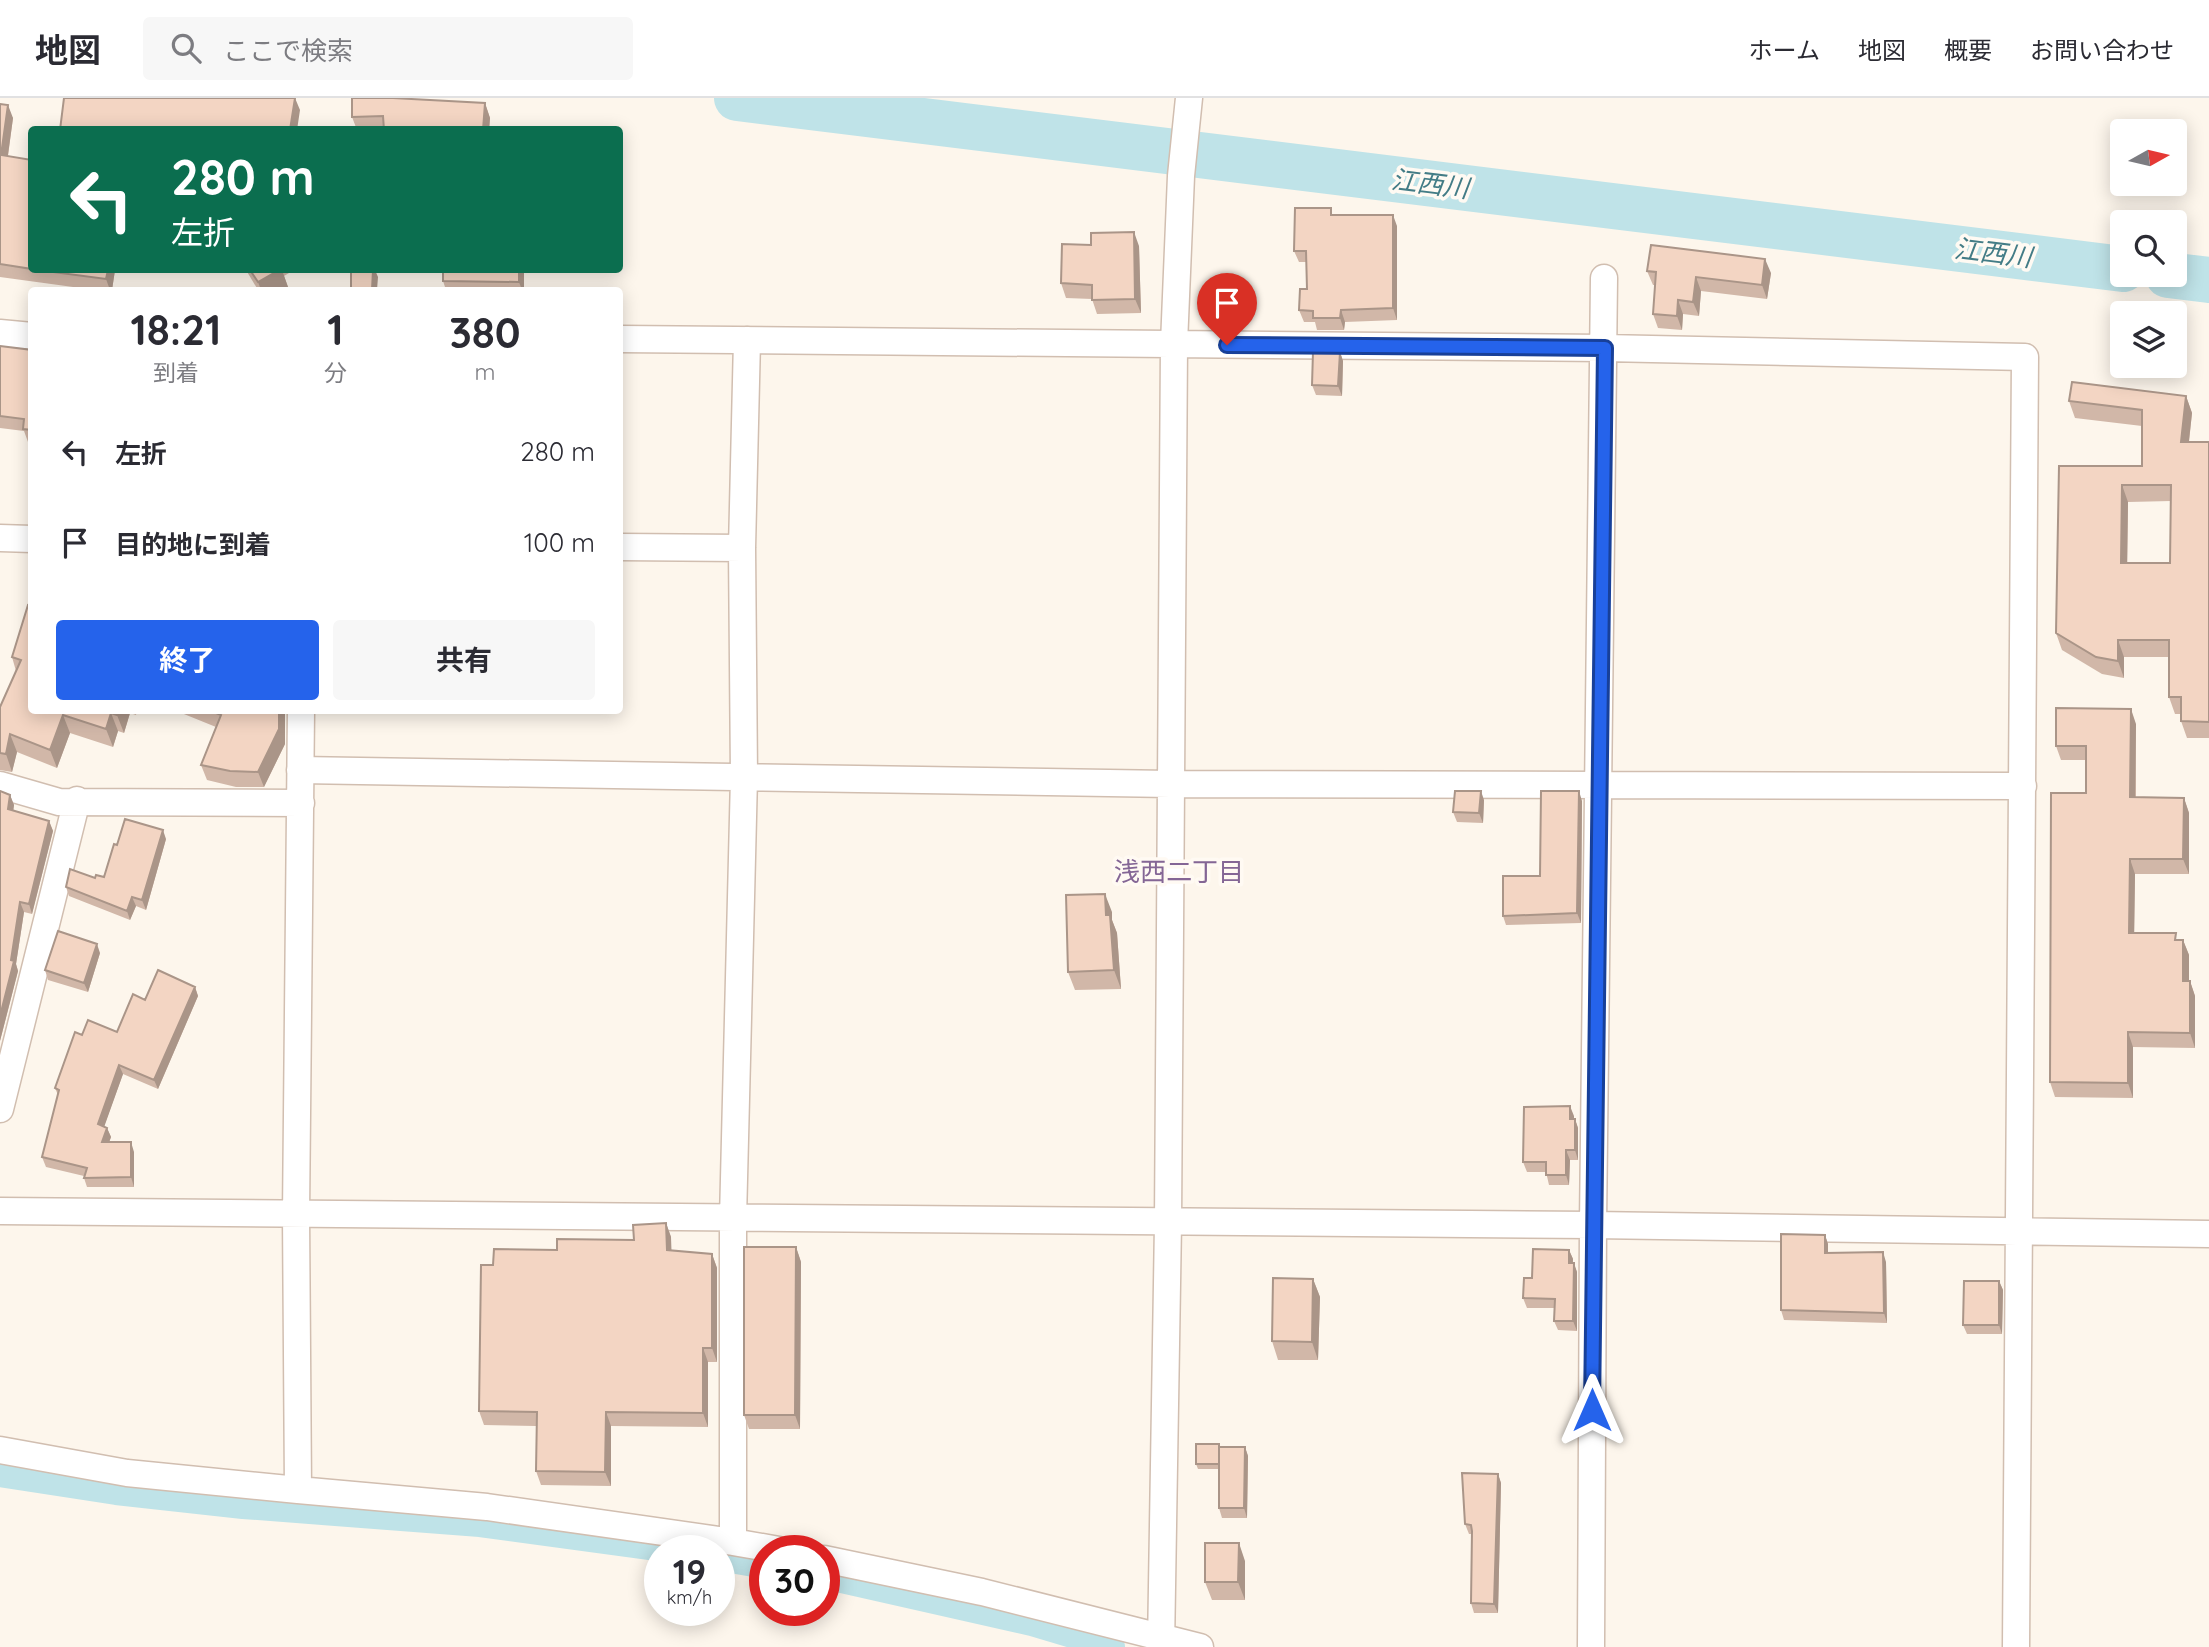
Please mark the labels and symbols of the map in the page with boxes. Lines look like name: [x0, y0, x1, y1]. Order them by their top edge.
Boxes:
north arrow: [2110, 119, 2188, 196]
water label: 江西川: [1389, 162, 1474, 205]
water label: 江西川: [1952, 231, 2037, 274]
pin: [1197, 273, 1257, 345]
district label: 浅西二丁目: [1114, 855, 1244, 888]
position arrow: [1555, 1373, 1629, 1447]
speed limit sign: 30: [749, 1535, 840, 1626]

